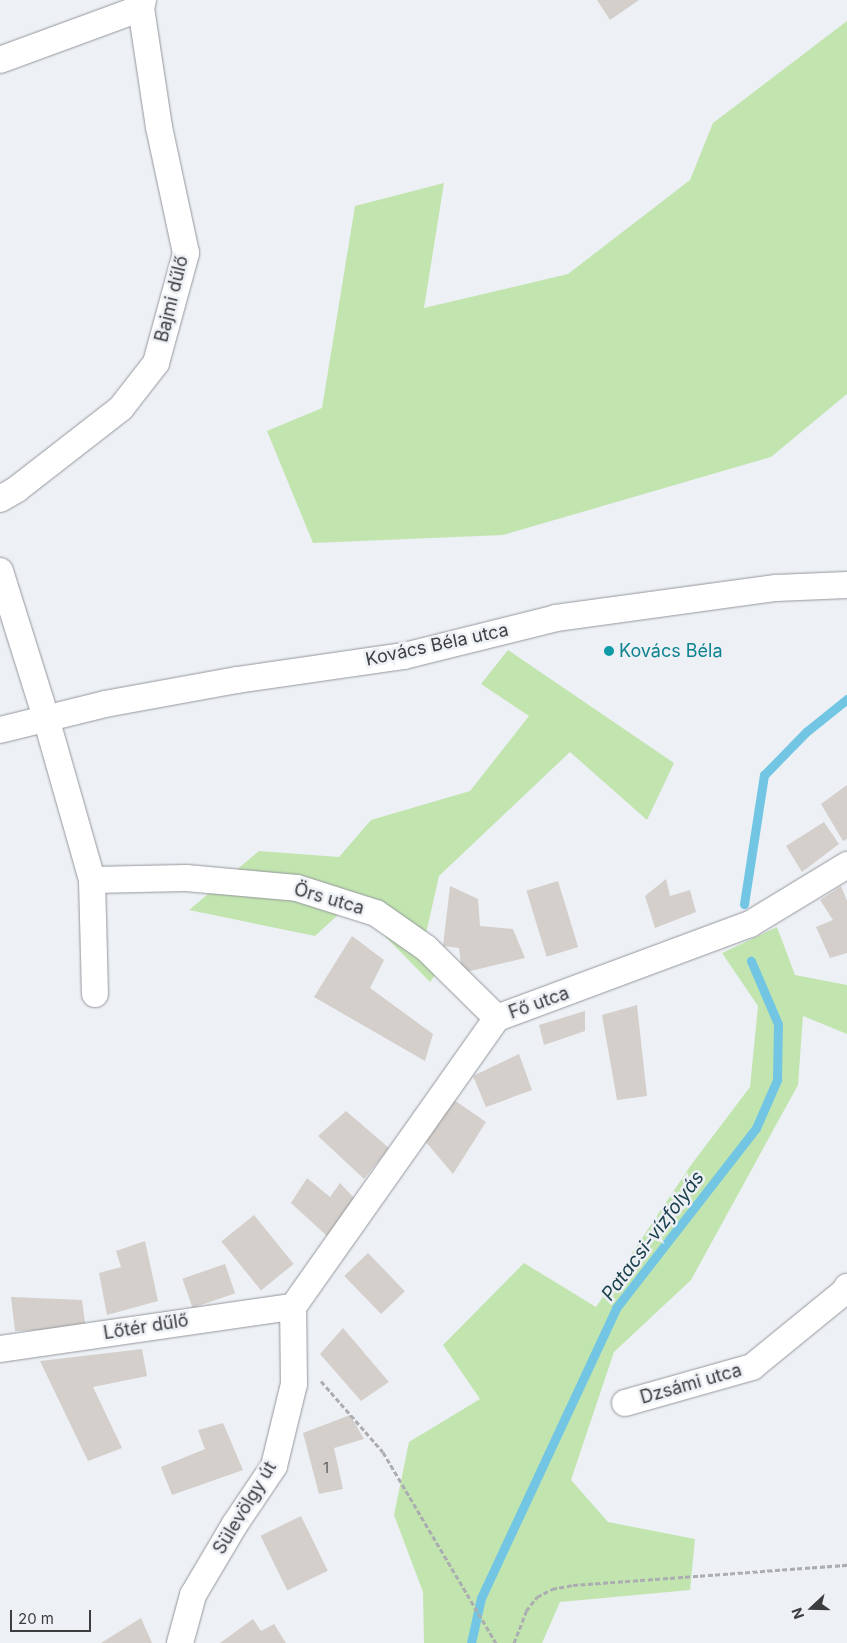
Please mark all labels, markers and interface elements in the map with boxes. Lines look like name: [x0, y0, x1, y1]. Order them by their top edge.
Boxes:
street label: Bajmi dűlő: [151, 254, 193, 344]
street label: Kovács Béla utca: [364, 619, 510, 671]
place label: Kovács Béla: [619, 640, 723, 662]
marker: Kovács Béla: [603, 645, 615, 657]
street label: Örs utca: [291, 879, 367, 919]
street label: Fő utca: [506, 982, 572, 1024]
water label: Patacsi-vízfolyás: [597, 1167, 709, 1305]
street label: Lőtér dűlő: [102, 1310, 190, 1344]
street label: Dzsámi utca: [638, 1359, 744, 1409]
street label: Sülevölgy út: [209, 1458, 281, 1558]
house number: 1: [323, 1459, 329, 1477]
north arrow: [787, 1583, 837, 1633]
scale bar: [12, 1600, 94, 1632]
text: N: [788, 1606, 807, 1622]
text: 20 m: [18, 1609, 54, 1628]

